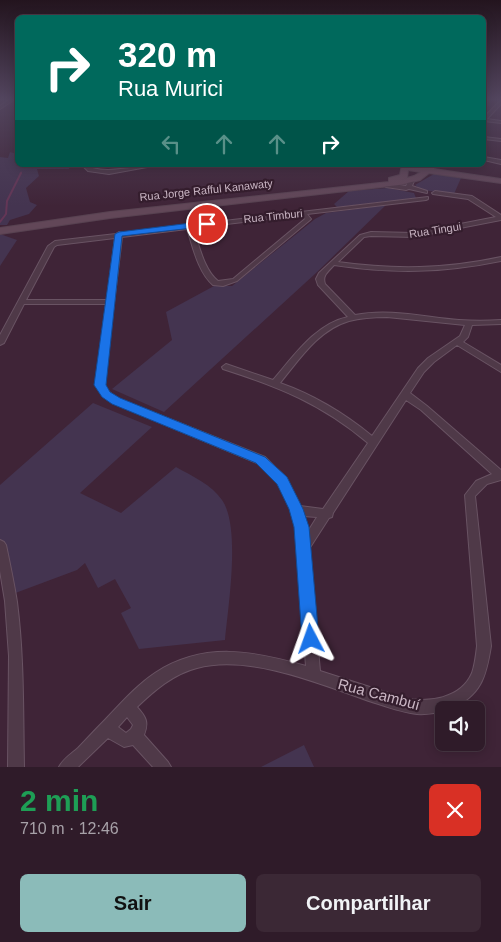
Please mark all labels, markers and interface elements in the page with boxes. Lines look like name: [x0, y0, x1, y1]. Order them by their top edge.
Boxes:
icon: right: [35, 35, 100, 100]
text: 320 m: [118, 35, 217, 74]
text: Rua Murici: [118, 76, 223, 101]
icon: left: [157, 130, 185, 158]
icon: ahead: [210, 130, 238, 158]
icon: ahead: [263, 130, 291, 158]
icon: right: [316, 130, 344, 158]
street label: Rua Jorge Rafful Kanawaty: [139, 177, 274, 203]
pin: [186, 203, 228, 245]
street label: Rua Timburi: [243, 207, 303, 225]
icon: arrive: [193, 210, 221, 238]
street label: Rua Tingui: [408, 220, 462, 240]
position arrow: [284, 612, 336, 664]
street label: Rua Cambuí: [336, 675, 423, 713]
map controls: [435, 701, 485, 751]
button: sound: [435, 701, 485, 751]
text: 2 min: [20, 784, 98, 817]
button: close: [429, 784, 481, 836]
text: 710 m · 12:46: [20, 820, 119, 837]
button: Sair: [20, 874, 246, 932]
button: Compartilhar: [256, 874, 481, 932]

